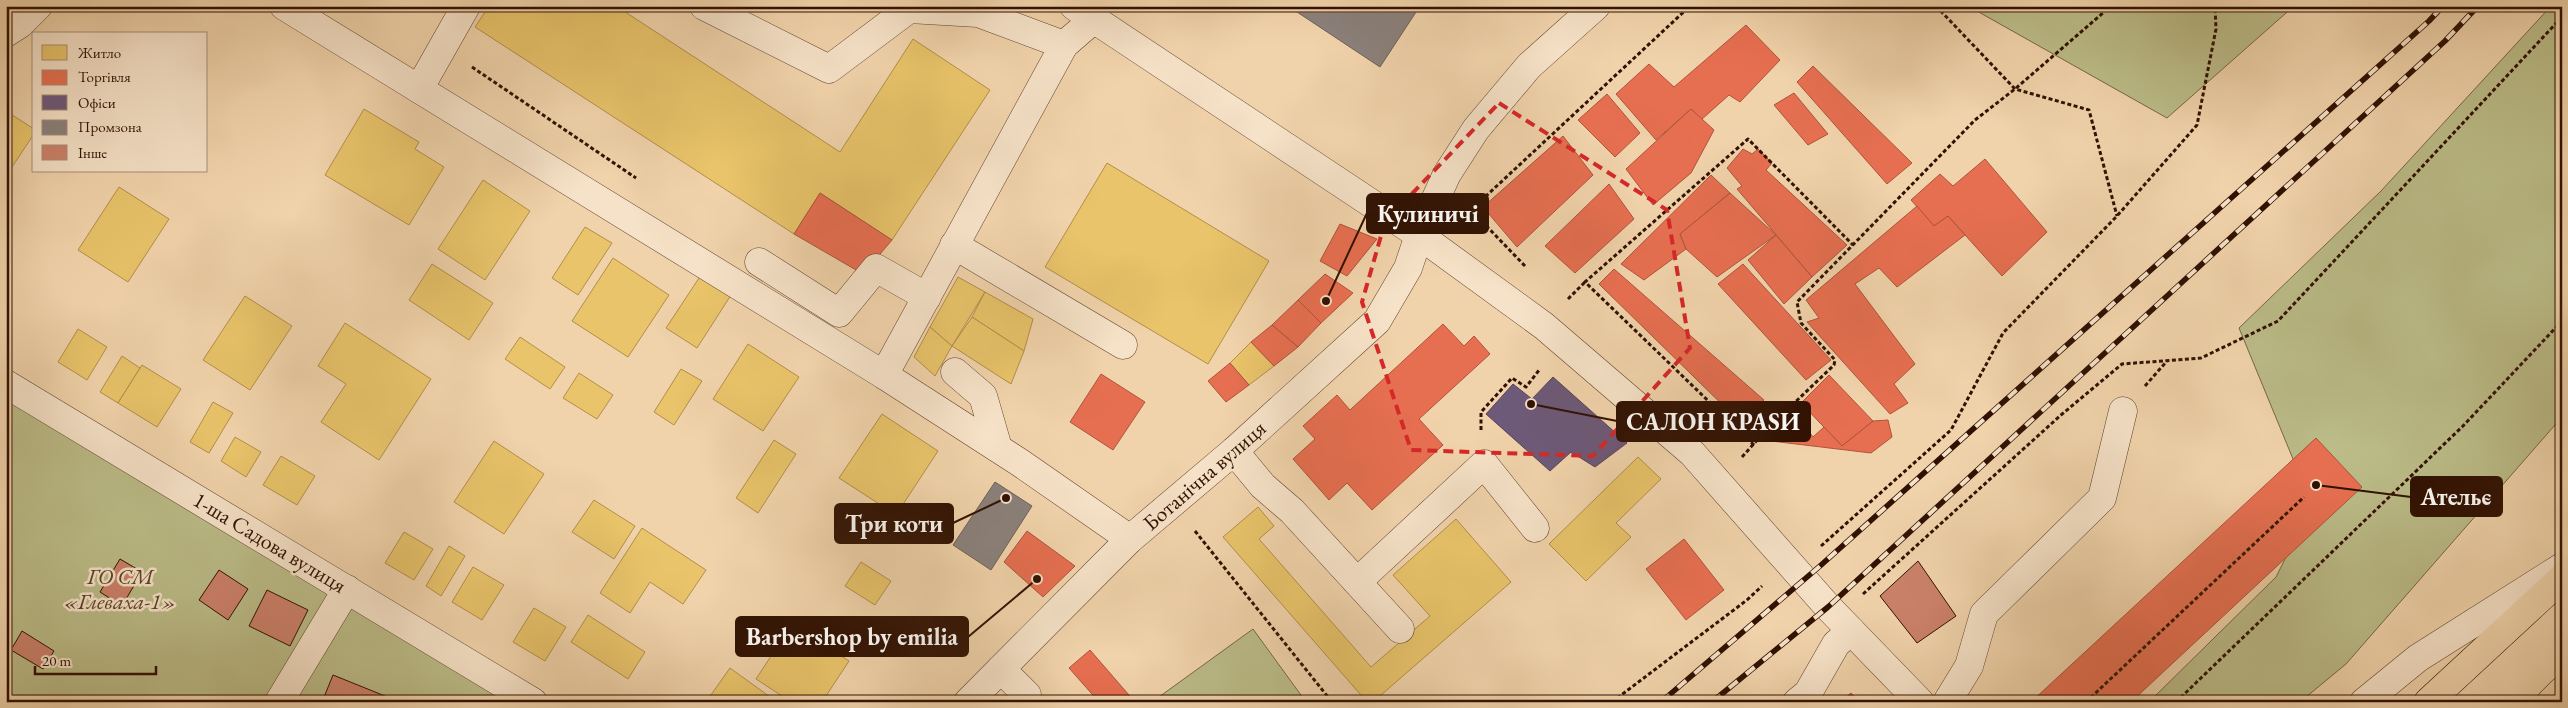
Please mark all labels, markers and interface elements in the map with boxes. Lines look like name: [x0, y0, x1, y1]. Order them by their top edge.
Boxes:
legend: [32, 32, 208, 172]
text: Житло: [77, 43, 121, 62]
text: Торгівля: [78, 67, 131, 86]
text: Офіси: [78, 93, 116, 112]
text: Промзона: [78, 117, 142, 136]
text: Інше: [78, 143, 107, 162]
callout: Кулиничі: [1367, 194, 1488, 233]
text: Кулиничі: [1377, 198, 1479, 230]
callout: САЛОН КРАSИ: [1617, 402, 1810, 441]
text: САЛОН КРАSИ: [1626, 406, 1800, 437]
street label: Ботанічна вулиця: [1137, 414, 1272, 537]
callout: Ательє: [2411, 477, 2502, 516]
text: Ательє: [2419, 481, 2492, 512]
street label: 1-ша Садова вулиця: [188, 485, 352, 600]
callout: Три коти: [835, 504, 953, 543]
text: Три коти: [845, 508, 943, 539]
park label: ГО СМ «Глеваха-1»: [64, 562, 176, 616]
callout: Barbershop by emilia: [736, 617, 968, 656]
text: Barbershop by emilia: [746, 621, 959, 653]
scale bar: [35, 643, 156, 675]
text: 20 m: [42, 651, 71, 670]

